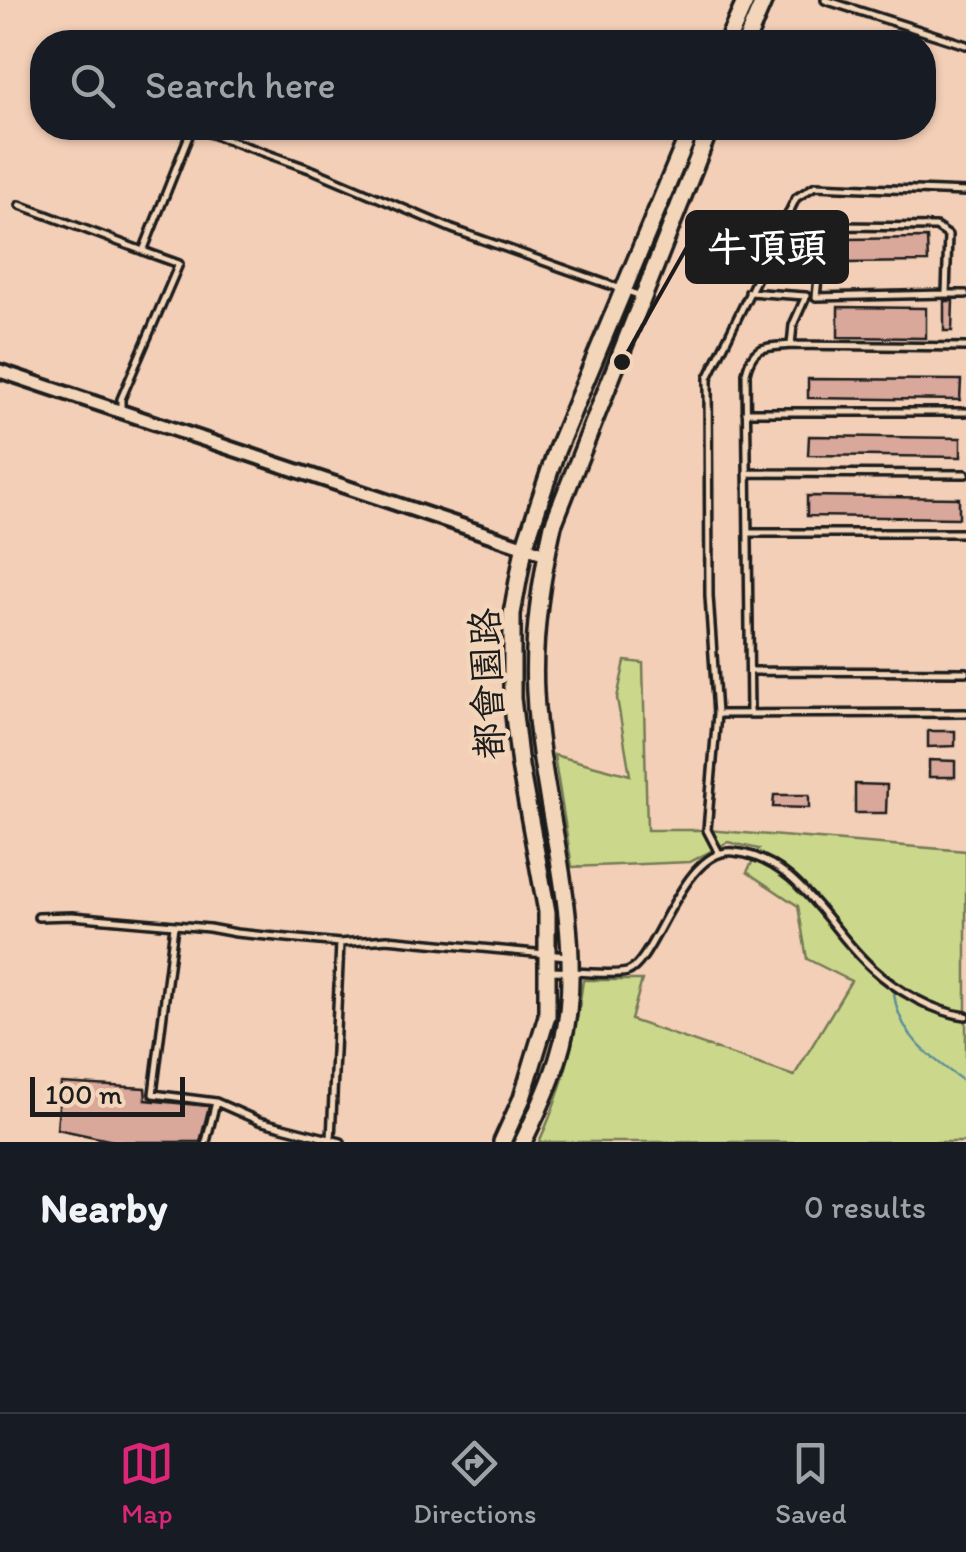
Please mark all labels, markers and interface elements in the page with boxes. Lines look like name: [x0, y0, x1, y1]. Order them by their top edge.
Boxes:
search box: [30, 30, 936, 140]
icon: search: [65, 58, 120, 113]
text: Search here: [145, 62, 336, 108]
callout: 牛頂頭: [687, 212, 847, 282]
text: 牛頂頭: [707, 223, 827, 271]
street label: 都會園路: [461, 607, 513, 761]
scale bar: [30, 1072, 185, 1116]
text: 100 m: [45, 1077, 122, 1111]
text: Nearby: [40, 1182, 167, 1233]
text: 0 results: [804, 1188, 926, 1226]
tab: Map: [119, 1436, 174, 1530]
tab: Directions: [413, 1436, 536, 1530]
tab: Saved: [775, 1436, 847, 1530]

